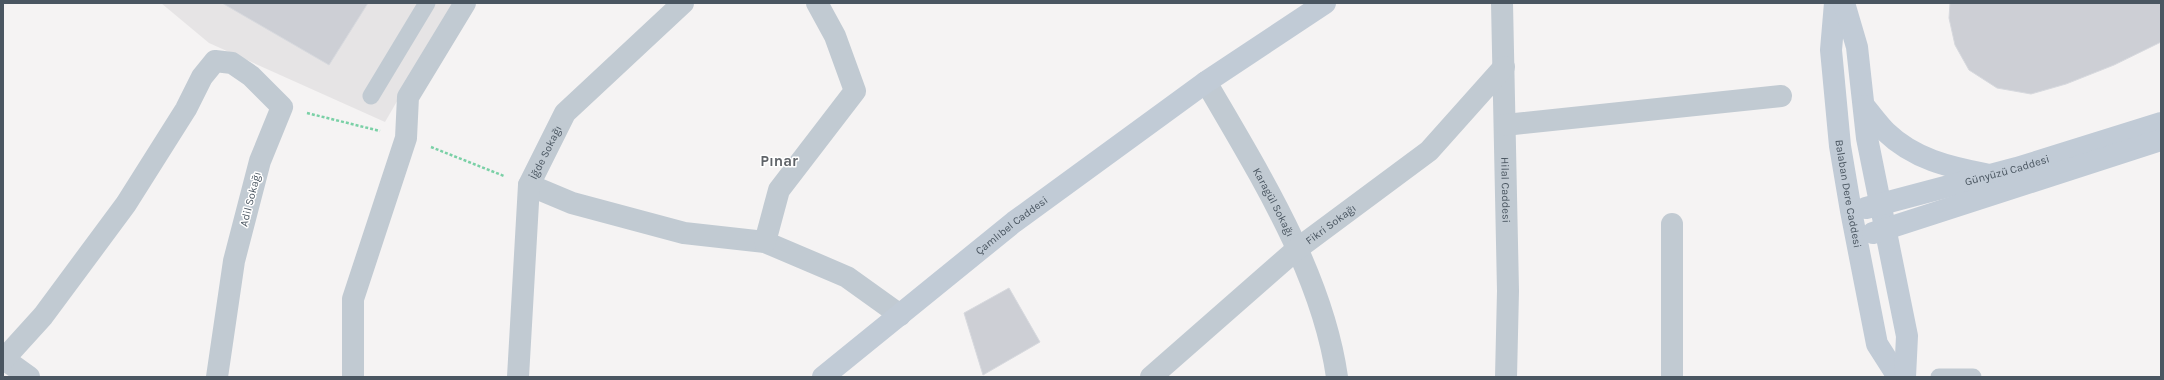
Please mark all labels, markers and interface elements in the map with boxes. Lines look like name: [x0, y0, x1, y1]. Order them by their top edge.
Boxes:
street label: İğde Sokağı: [526, 123, 565, 182]
street label: Balaban Dere Caddesi: [1832, 139, 1864, 249]
district label: Pınar: [760, 152, 798, 170]
street label: Günyüzü Caddesi: [1963, 152, 2051, 189]
street label: Hilal Caddesi: [1498, 157, 1513, 223]
street label: Karagül Sokağı: [1250, 166, 1297, 239]
street label: Adil Sokağı: [237, 170, 264, 228]
street label: Çamlıbel Caddesi: [973, 194, 1050, 258]
street label: Fikri Sokağı: [1303, 201, 1359, 247]

